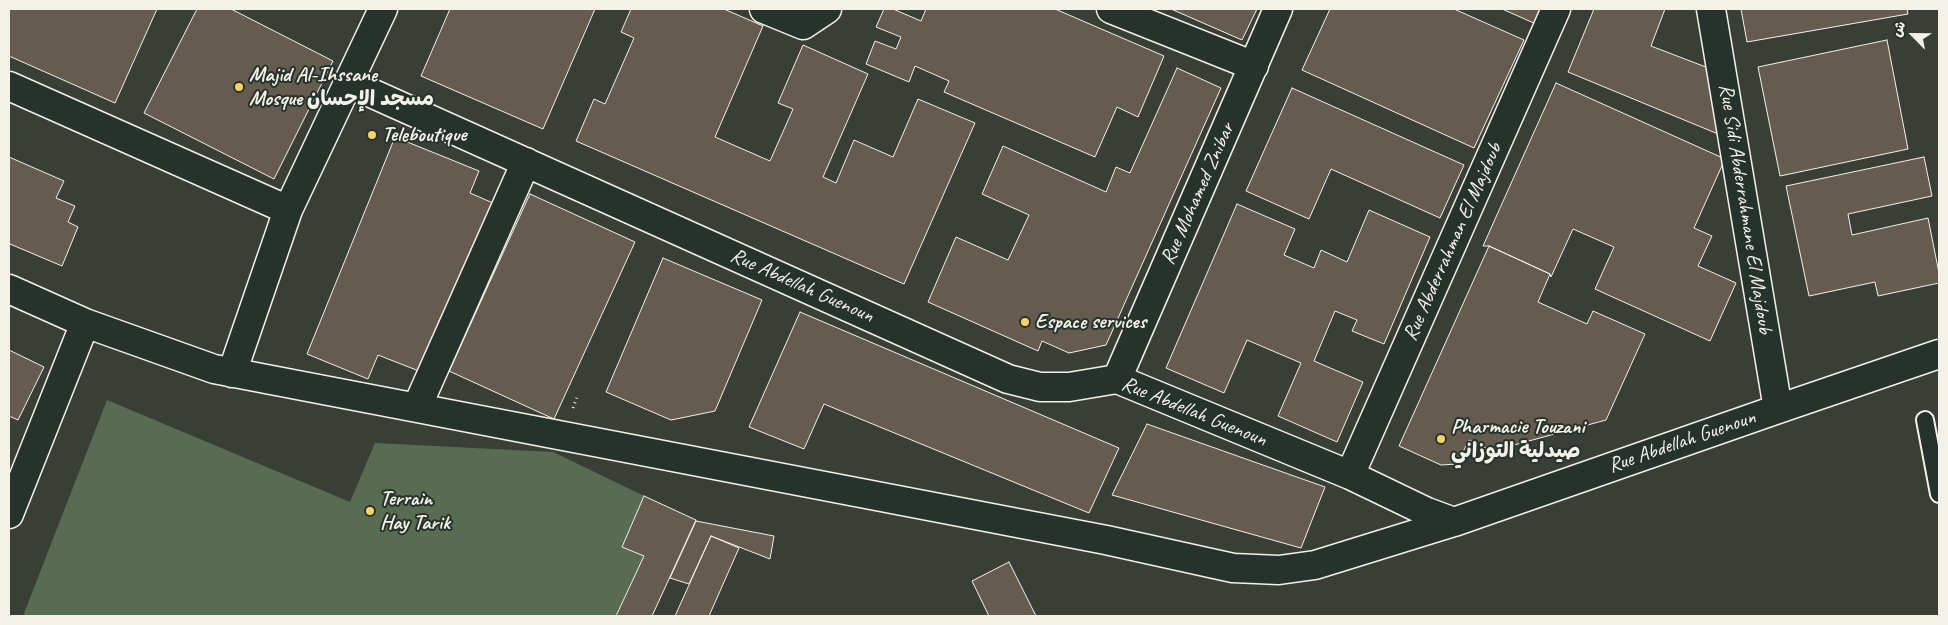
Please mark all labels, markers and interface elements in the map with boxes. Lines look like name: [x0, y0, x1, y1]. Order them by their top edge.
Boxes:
north arrow: [1888, 10, 1938, 60]
text: ش: [1888, 19, 1910, 39]
place label: Majid Al-Ihssane Mosque مسجد الإحسان: [249, 62, 434, 112]
marker: Majid Al-Ihssane Mosque مسجد الإحسان: [233, 81, 245, 93]
street label: Rue Sidi Abderrahmane El Majdoub: [1713, 82, 1777, 336]
street label: Rue Mohamed Znibar: [1155, 119, 1241, 269]
place label: Teleboutique: [382, 122, 466, 148]
marker: Teleboutique: [366, 129, 378, 141]
street label: Rue Abderrahman El Majdoub: [1398, 139, 1508, 345]
street label: Rue Abdellah Guenoun: [726, 243, 878, 329]
place label: Espace services: [1035, 309, 1146, 335]
marker: Espace services: [1019, 316, 1031, 328]
street label: Rue Abdellah Guenoun: [1118, 371, 1270, 453]
street label: Rue Abdellah Guenoun: [1605, 405, 1759, 479]
place label: Pharmacie Touzani صيدلية التوزاني: [1451, 414, 1585, 464]
marker: Pharmacie Touzani صيدلية التوزاني: [1435, 433, 1447, 445]
place label: Terrain Hay Tarik: [380, 486, 450, 536]
marker: Terrain Hay Tarik: [364, 505, 376, 517]

